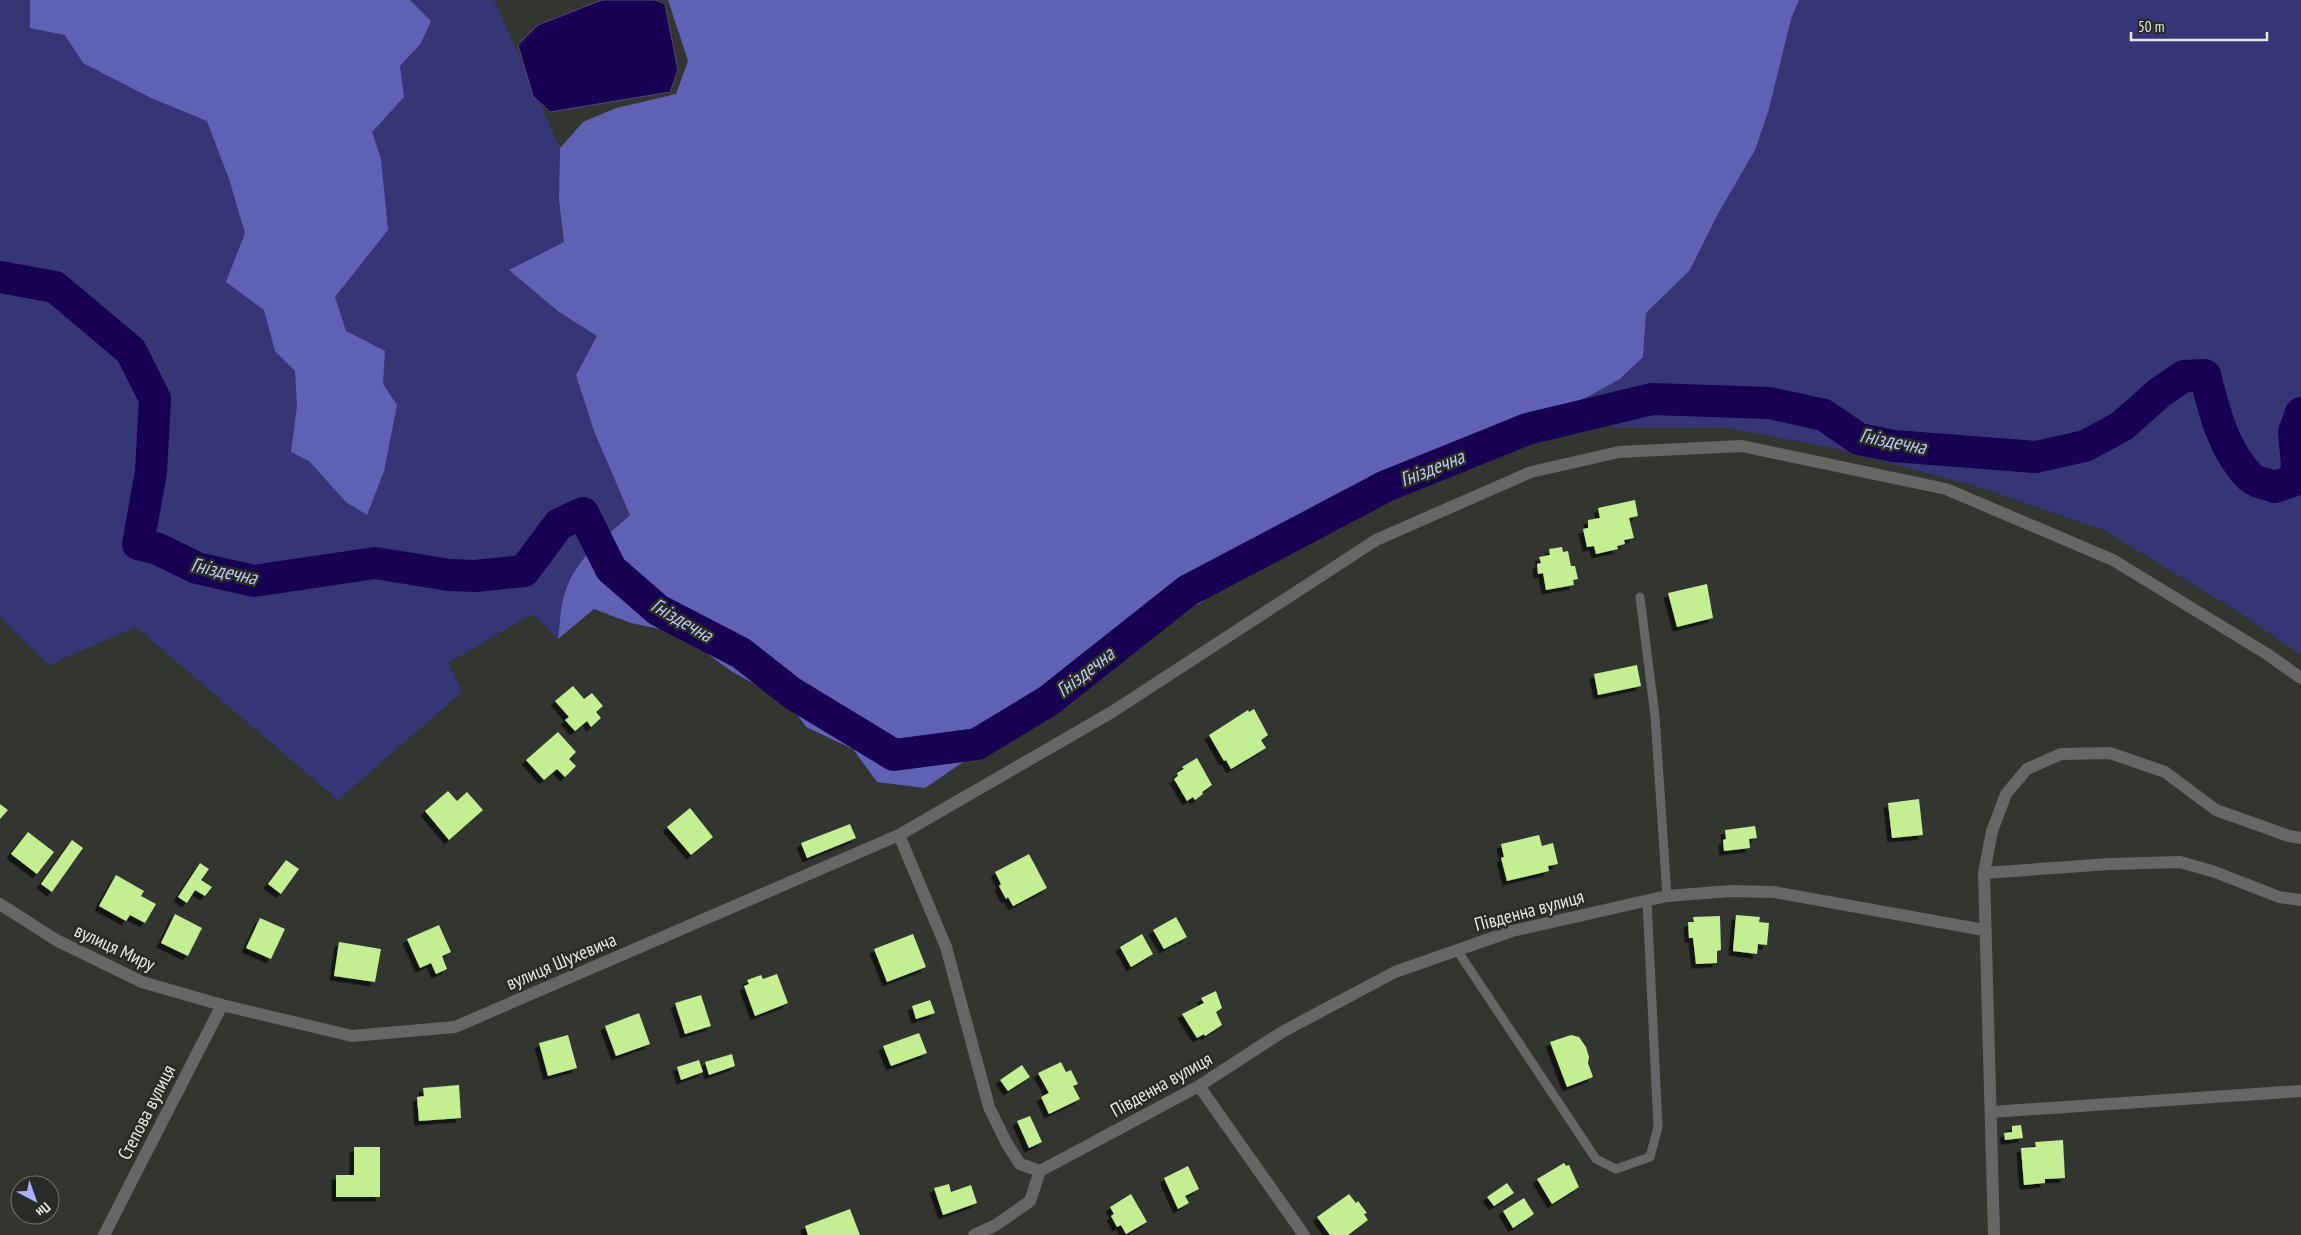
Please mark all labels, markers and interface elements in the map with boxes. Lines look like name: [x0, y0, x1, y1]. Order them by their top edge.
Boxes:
scale bar: [2131, 10, 2267, 42]
text: 50 m: [2138, 17, 2164, 36]
water label: Гніздечна: [1858, 422, 1929, 460]
water label: Гніздечна: [1396, 443, 1469, 493]
water label: Гніздечна: [189, 551, 260, 591]
water label: Гніздечна: [646, 592, 718, 649]
water label: Гніздечна: [1051, 641, 1120, 703]
street label: Південна вулиця: [1472, 884, 1586, 936]
street label: вулиця Миру: [71, 918, 160, 976]
street label: вулиця Шухевича: [502, 927, 620, 995]
street label: Південна вулиця: [1106, 1046, 1216, 1122]
street label: Степова вулиця: [112, 1060, 180, 1164]
north arrow: [10, 1175, 60, 1225]
text: Пн: [33, 1199, 55, 1221]

